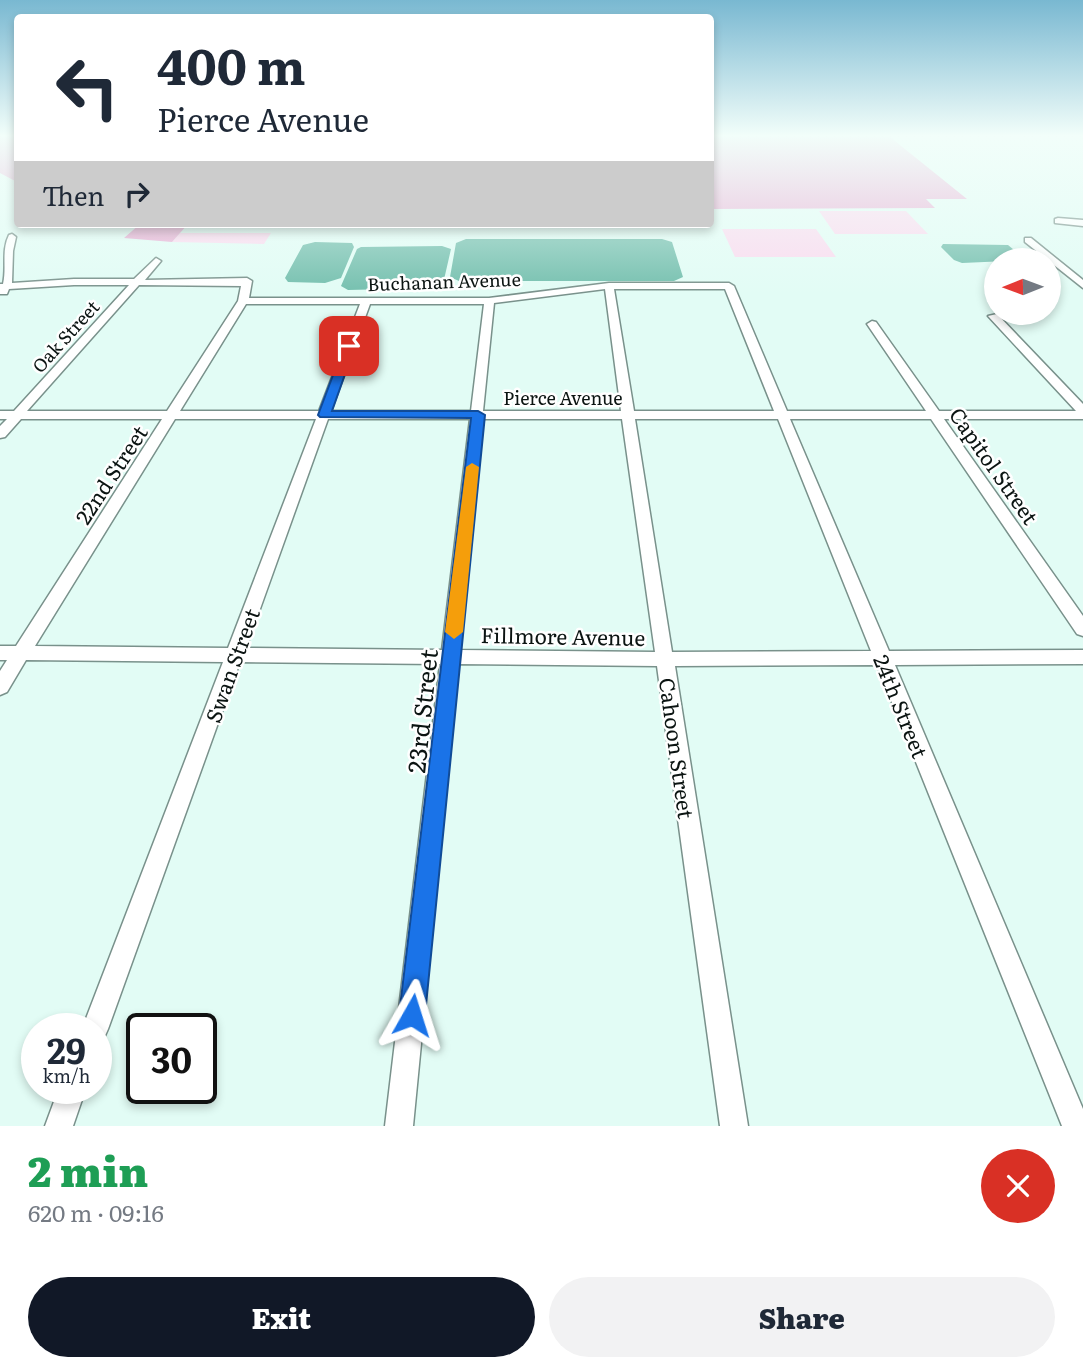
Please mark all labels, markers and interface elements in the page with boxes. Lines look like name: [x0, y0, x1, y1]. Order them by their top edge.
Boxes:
text: 400 m: [157, 27, 306, 100]
icon: left: [42, 42, 133, 133]
text: Pierce Avenue: [157, 94, 369, 142]
text: Then: [42, 175, 104, 214]
icon: right: [118, 175, 156, 213]
north arrow: [984, 248, 1060, 326]
map controls: [984, 248, 1061, 325]
street label: Buchanan Avenue: [367, 265, 521, 297]
street label: Oak Street: [25, 293, 105, 378]
pin: [319, 316, 379, 376]
icon: arrive: [330, 327, 368, 365]
street label: Pierce Avenue: [503, 384, 623, 411]
street label: Capitol Street: [943, 400, 1047, 530]
street label: 22nd Street: [66, 418, 154, 529]
street label: Swan Street: [196, 603, 266, 726]
street label: Fillmore Avenue: [480, 618, 646, 652]
street label: 23rd Street: [397, 647, 445, 775]
street label: 24th Street: [867, 650, 937, 763]
street label: Cahoon Street: [653, 675, 703, 821]
position arrow: [375, 978, 449, 1052]
speed limit sign: 30: [126, 1013, 217, 1104]
text: 29: [47, 1023, 86, 1075]
text: km/h: [43, 1062, 90, 1089]
text: 2 min: [28, 1138, 148, 1200]
button: close: [981, 1149, 1055, 1223]
text: 620 m · 09:16: [28, 1195, 164, 1229]
button: Exit: [28, 1277, 535, 1357]
button: Share: [549, 1277, 1055, 1357]

